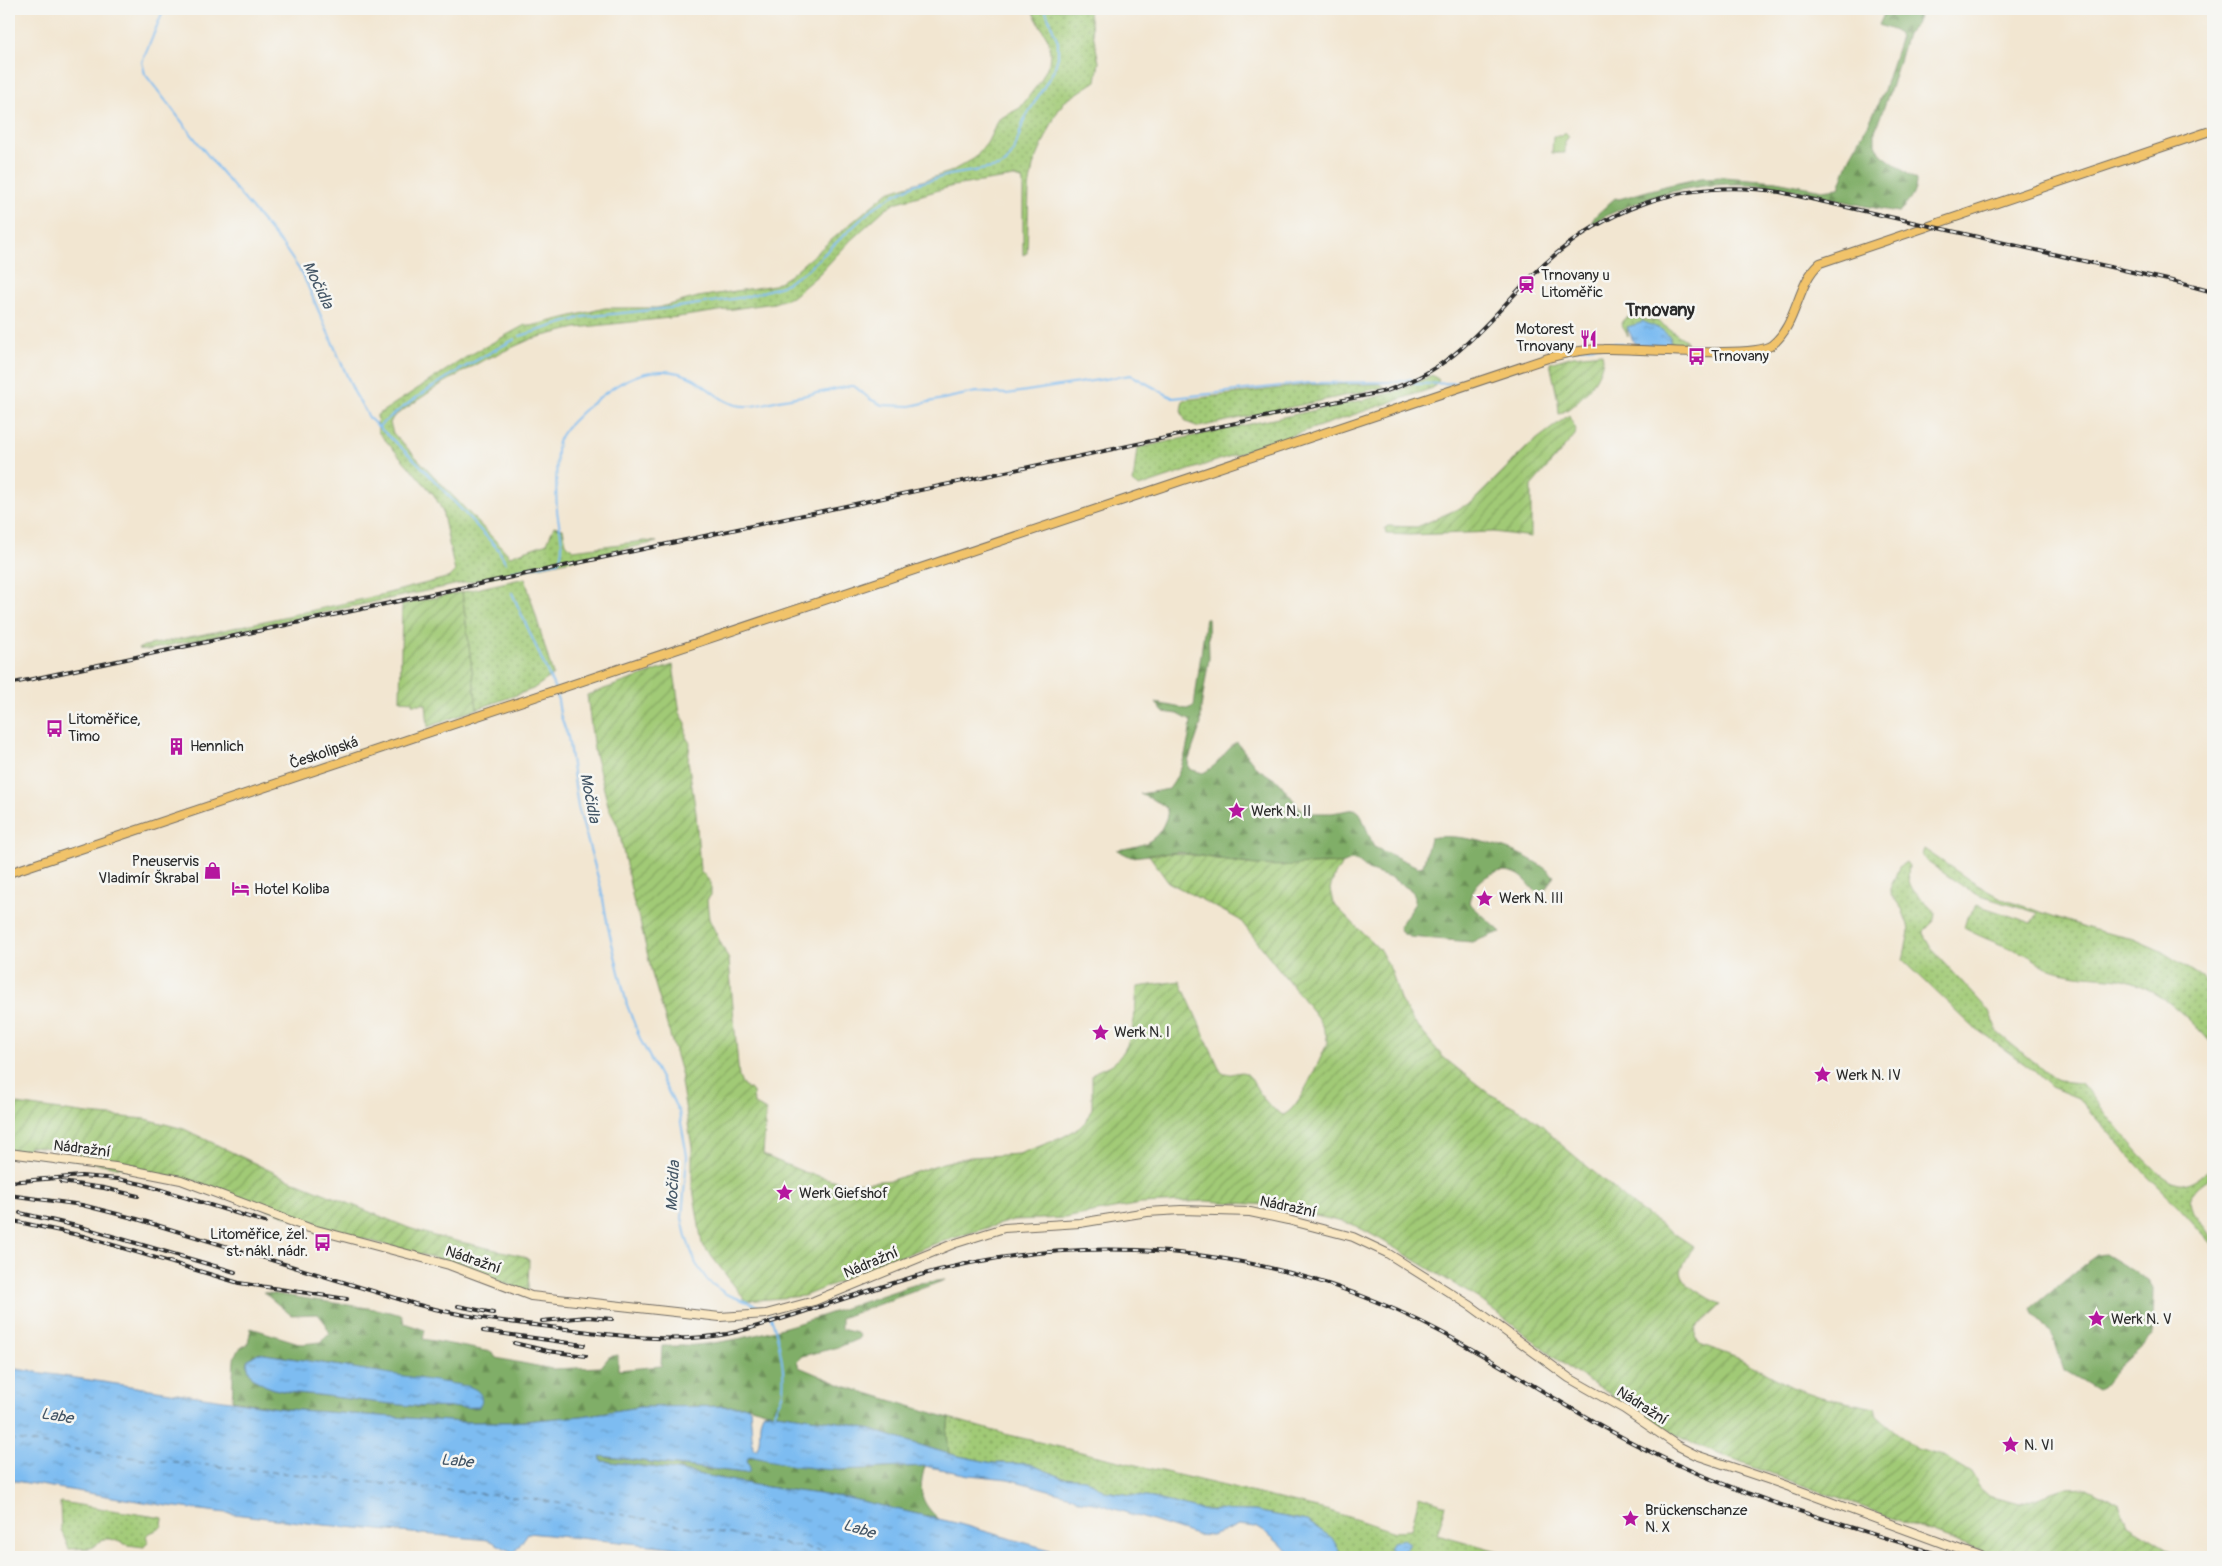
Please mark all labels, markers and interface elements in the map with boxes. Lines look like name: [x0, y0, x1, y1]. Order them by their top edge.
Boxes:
water label: Močidla: [298, 258, 339, 313]
place label: Trnovany u Litoměřic: [1541, 266, 1610, 302]
station icon: Trnovany u Litoměřic: [1517, 274, 1537, 294]
district label: Trnovany: [1624, 299, 1695, 322]
place label: Motorest Trnovany: [1516, 320, 1575, 356]
restaurant icon: Motorest Trnovany: [1578, 328, 1598, 348]
bus stop icon: Trnovany: [1687, 346, 1707, 366]
place label: Trnovany: [1711, 347, 1770, 366]
place label: Litoměřice, Timo: [68, 710, 141, 746]
bus stop icon: Litoměřice, Timo: [44, 718, 64, 738]
street label: Českolipská: [287, 732, 361, 774]
building icon: Hennlich: [166, 736, 186, 756]
place label: Hennlich: [190, 737, 244, 756]
water label: Močidla: [575, 771, 605, 826]
place icon: Werk N. II: [1227, 801, 1247, 821]
place label: Werk N. II: [1251, 802, 1311, 821]
place label: Pneuservis Vladimír Škrabal: [98, 852, 199, 888]
shop icon: Pneuservis Vladimír Škrabal: [203, 860, 223, 880]
hotel icon: Hotel Koliba: [230, 879, 250, 899]
place label: Hotel Koliba: [254, 880, 330, 899]
place icon: Werk N. III: [1475, 888, 1495, 908]
place label: Werk N. III: [1499, 889, 1563, 908]
place icon: Werk N. I: [1090, 1022, 1110, 1042]
place label: Werk N. I: [1114, 1023, 1170, 1042]
place icon: Werk N. IV: [1812, 1065, 1832, 1085]
place label: Werk N. IV: [1836, 1066, 1901, 1085]
street label: Nádražní: [52, 1136, 112, 1162]
water label: Močidla: [662, 1159, 684, 1212]
place icon: Werk Giefshof: [775, 1183, 795, 1203]
place label: Werk Giefshof: [799, 1184, 888, 1203]
street label: Nádražní: [1258, 1192, 1318, 1222]
place label: Litoměřice, žel. st. nákl. nádr.: [210, 1225, 308, 1261]
bus stop icon: Litoměřice, žel. st. nákl. nádr.: [312, 1233, 332, 1253]
street label: Nádražní: [443, 1242, 503, 1278]
street label: Nádražní: [841, 1243, 901, 1283]
place icon: Werk N. V: [2087, 1309, 2107, 1329]
place label: Werk N. V: [2111, 1310, 2172, 1329]
street label: Nádražní: [1613, 1382, 1671, 1430]
water label: Labe: [39, 1403, 77, 1429]
place icon: N. VI: [2000, 1435, 2020, 1455]
place label: N. VI: [2024, 1436, 2054, 1455]
water label: Labe: [440, 1450, 476, 1473]
place label: Brückenschanze N. X: [1645, 1501, 1748, 1537]
place icon: Brückenschanze N. X: [1621, 1509, 1641, 1529]
water label: Labe: [841, 1515, 879, 1544]

